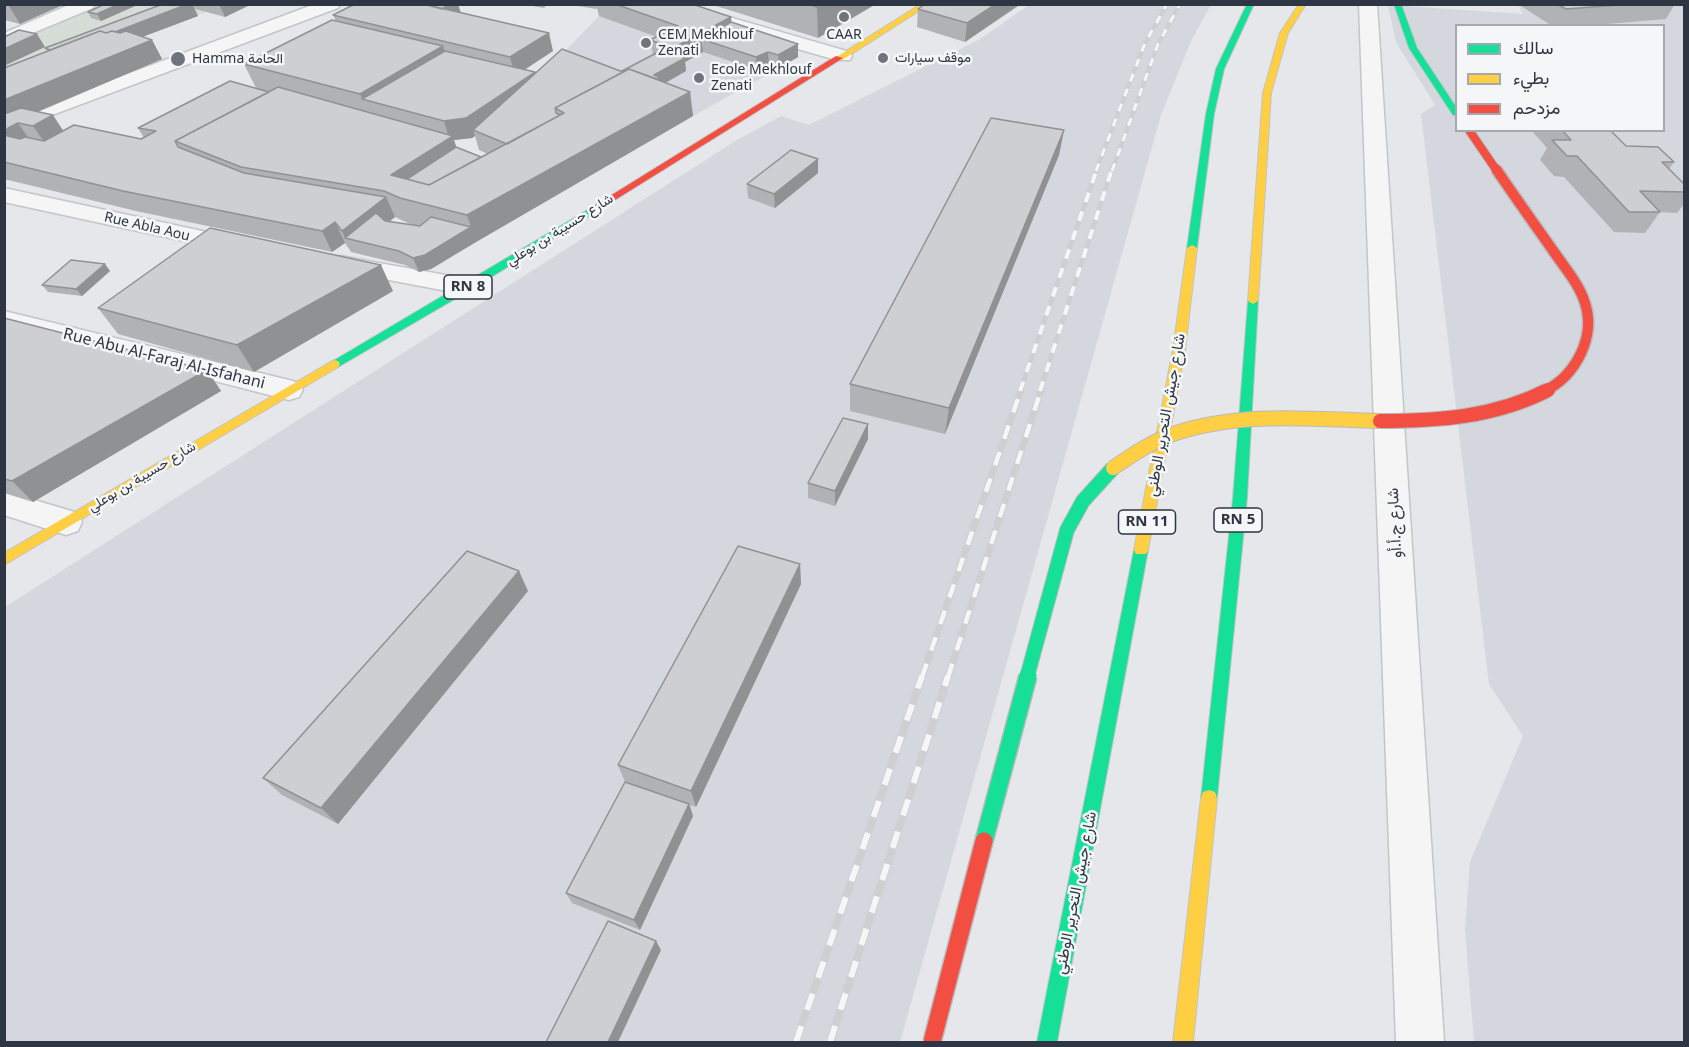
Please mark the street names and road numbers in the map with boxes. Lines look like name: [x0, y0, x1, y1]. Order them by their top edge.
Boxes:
street label: شارع حسيبة بن بوعلي: [503, 190, 617, 270]
street label: Rue Abla Aou: [102, 209, 192, 245]
road number: RN 8: [444, 275, 492, 299]
street label: Rue Abu Al-Faraj Al-Isfahani: [61, 325, 267, 393]
street label: شارع جيش التحرير الوطني: [1142, 332, 1190, 498]
street label: شارع حسيبة بن بوعلي: [85, 438, 199, 516]
street label: شارع ج.أ.أو: [1384, 487, 1406, 559]
road number: RN 5: [1214, 508, 1262, 532]
road number: RN 11: [1118, 510, 1176, 534]
street label: شارع جيش التحرير الوطني: [1051, 810, 1101, 976]

